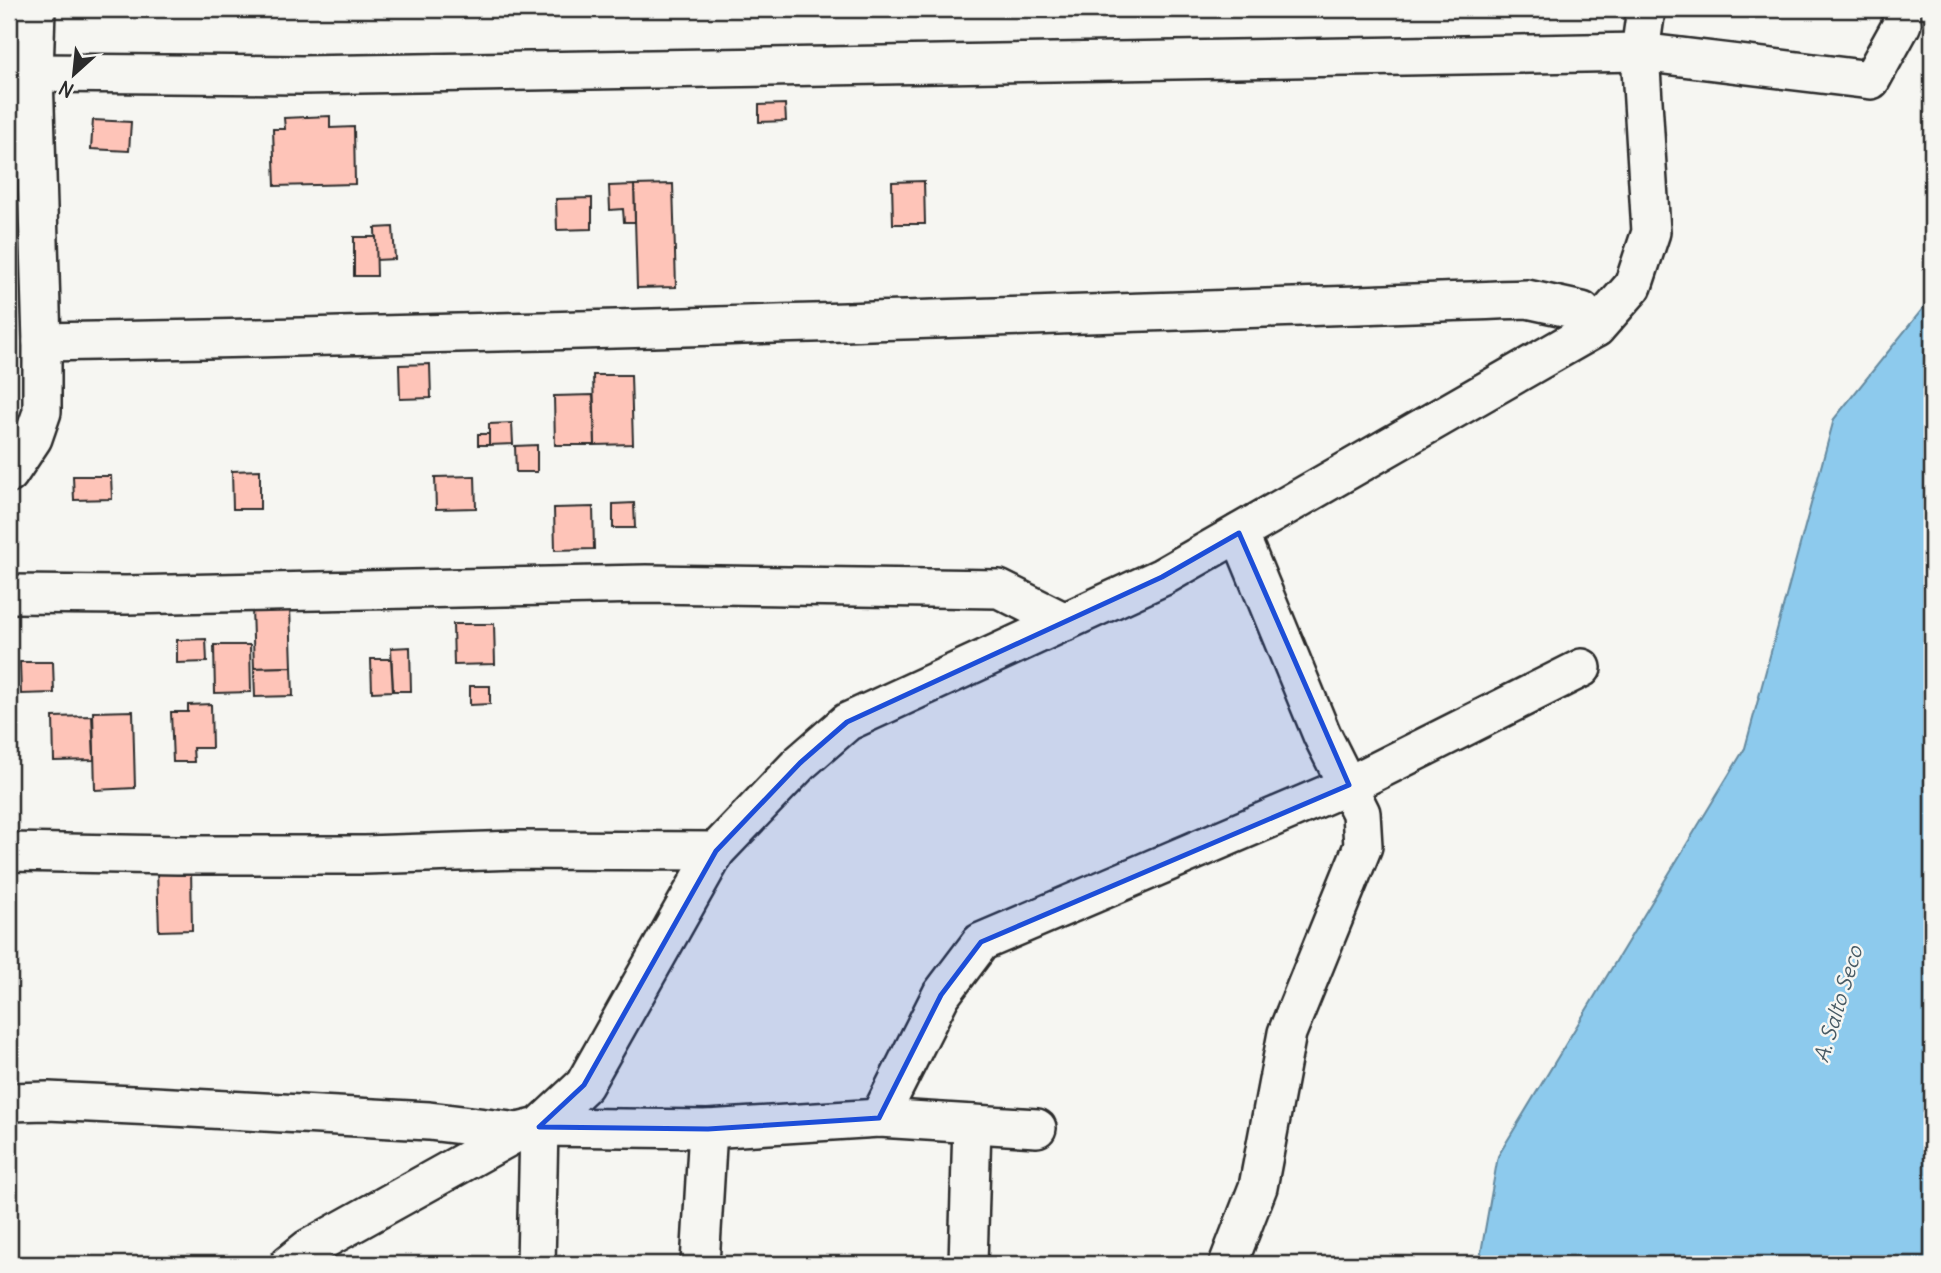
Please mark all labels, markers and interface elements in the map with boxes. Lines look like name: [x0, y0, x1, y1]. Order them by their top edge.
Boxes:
north arrow: [38, 38, 108, 108]
text: N: [55, 75, 78, 103]
water label: A. Salto Seco: [1807, 941, 1869, 1066]

